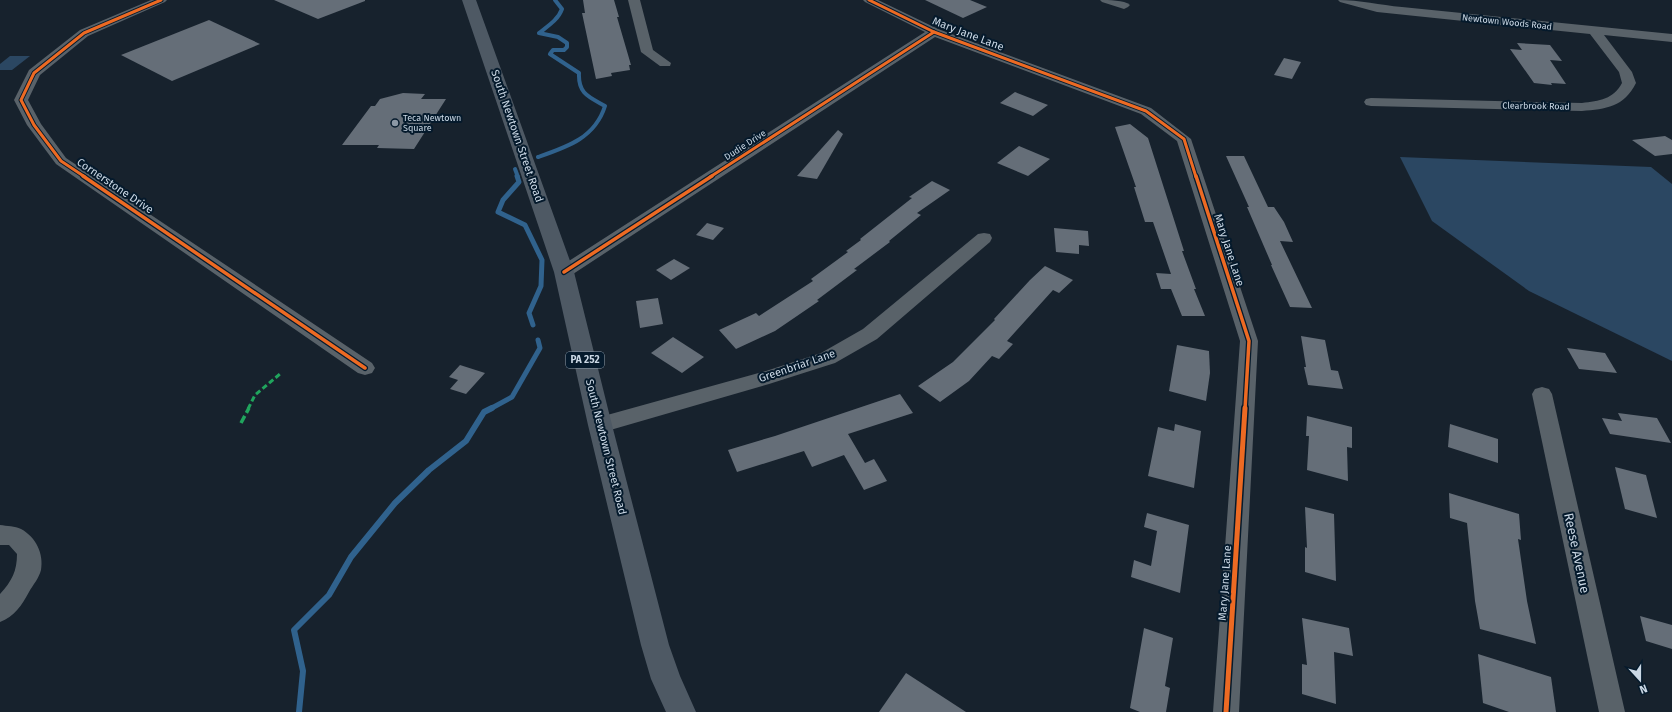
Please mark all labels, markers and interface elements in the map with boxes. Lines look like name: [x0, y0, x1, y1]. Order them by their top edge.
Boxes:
street label: Newtown Woods Road: [1461, 12, 1553, 32]
street label: Mary Jane Lane: [930, 14, 1006, 54]
street label: South Newtown Street Road: [488, 68, 546, 204]
street label: Clearbrook Road: [1502, 100, 1570, 112]
place label: Teca Newtown Square: [403, 113, 461, 133]
marker: Teca Newtown Square: [390, 118, 400, 128]
street label: Dudie Drive: [722, 128, 768, 162]
street label: Cornerstone Drive: [74, 156, 156, 216]
street label: Mary Jane Lane: [1211, 212, 1247, 288]
street label: Greenbriar Lane: [757, 347, 837, 385]
road number: PA 252: [566, 352, 604, 368]
street label: South Newtown Street Road: [583, 378, 629, 516]
street label: Reese Avenue: [1561, 512, 1593, 594]
street label: Mary Jane Lane: [1216, 545, 1234, 621]
north arrow: [1620, 660, 1660, 700]
text: N: [1638, 681, 1649, 696]

